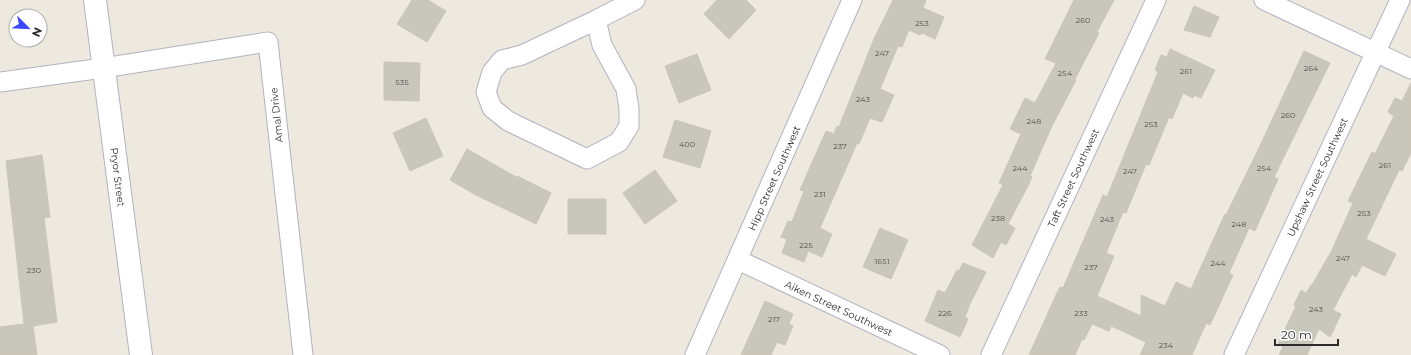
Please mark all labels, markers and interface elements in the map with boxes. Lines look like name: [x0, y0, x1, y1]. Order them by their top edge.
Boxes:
north arrow: [8, 8, 48, 48]
house number: 260: [1076, 15, 1090, 25]
house number: 253: [915, 18, 929, 28]
text: N: [29, 25, 45, 39]
house number: 247: [875, 48, 889, 58]
house number: 264: [1304, 63, 1319, 73]
house number: 261: [1180, 66, 1192, 76]
house number: 254: [1058, 68, 1073, 78]
house number: 535: [395, 77, 409, 87]
street label: Amal Drive: [267, 87, 286, 143]
house number: 243: [856, 94, 871, 104]
house number: 260: [1281, 110, 1295, 120]
house number: 248: [1027, 116, 1041, 126]
street label: Upshaw Street Southwest: [1284, 116, 1351, 239]
house number: 253: [1144, 119, 1158, 129]
street label: Hipp Street Southwest: [745, 124, 803, 233]
street label: Taft Street Southwest: [1045, 127, 1102, 230]
house number: 400: [679, 139, 695, 149]
house number: 237: [833, 141, 847, 151]
street label: Pryor Street: [107, 147, 128, 207]
house number: 261: [1379, 160, 1391, 170]
house number: 244: [1013, 163, 1028, 173]
house number: 254: [1257, 163, 1272, 173]
house number: 247: [1123, 166, 1137, 176]
house number: 231: [814, 189, 826, 199]
house number: 253: [1357, 208, 1371, 218]
house number: 238: [991, 213, 1005, 223]
house number: 243: [1100, 214, 1115, 224]
house number: 248: [1232, 219, 1246, 229]
house number: 225: [799, 240, 813, 250]
house number: 247: [1336, 253, 1350, 263]
house number: 1651: [874, 256, 890, 266]
house number: 244: [1211, 258, 1226, 268]
house number: 237: [1084, 262, 1098, 272]
house number: 230: [27, 265, 41, 275]
street label: Aiken Street Southwest: [783, 278, 895, 339]
house number: 243: [1309, 304, 1324, 314]
house number: 226: [938, 308, 952, 318]
house number: 233: [1074, 308, 1088, 318]
house number: 217: [768, 314, 780, 324]
scale bar: [1275, 321, 1338, 347]
text: 20 m: [1281, 327, 1312, 342]
house number: 234: [1159, 340, 1174, 350]

